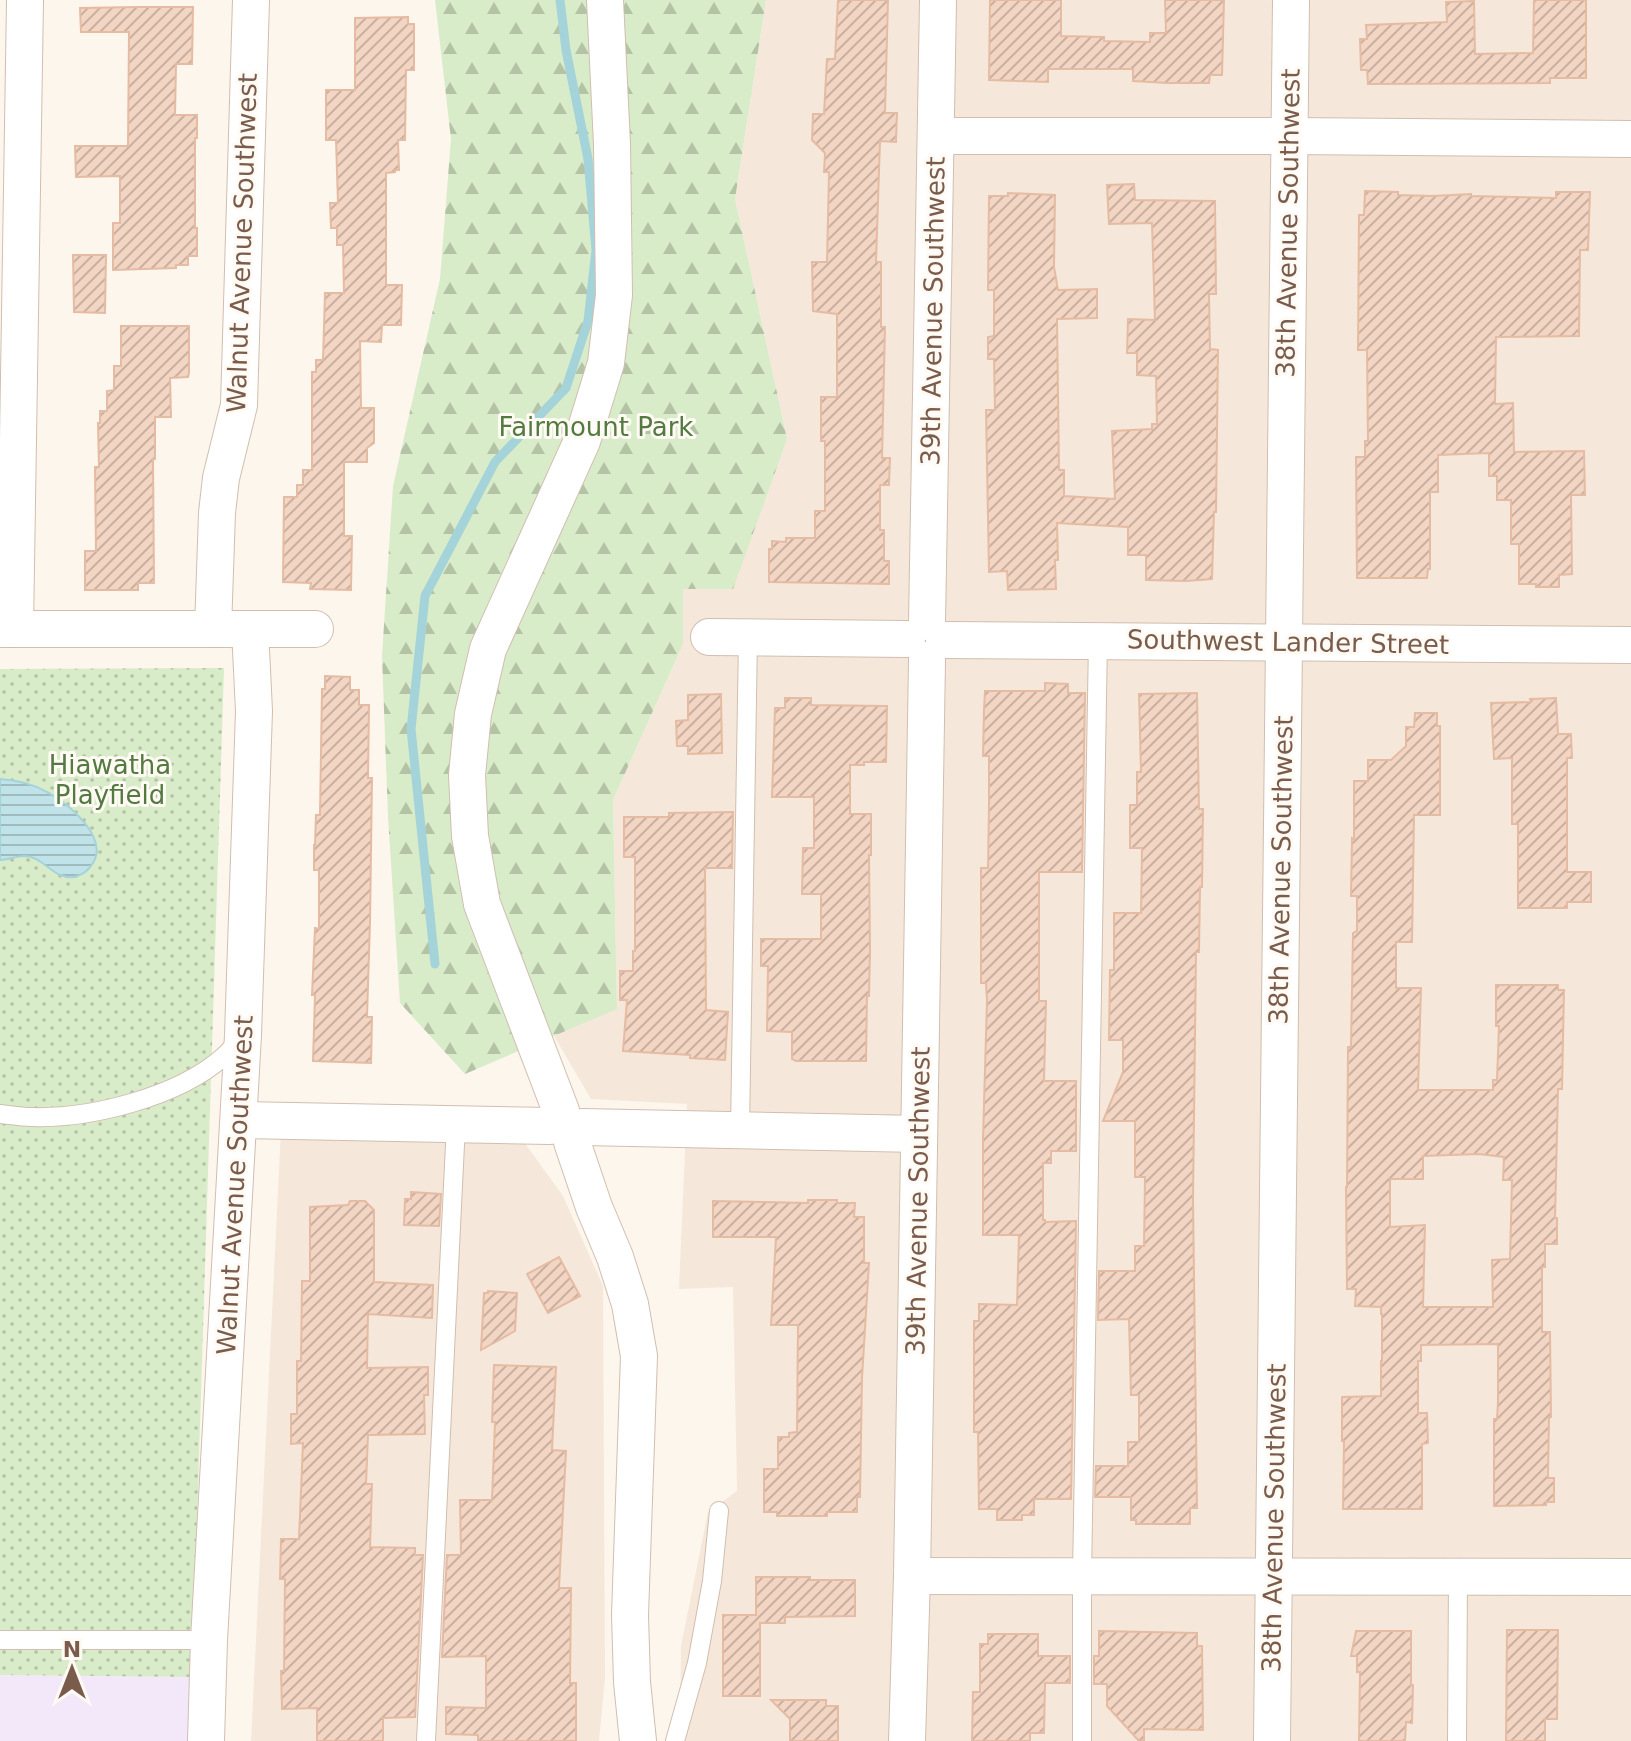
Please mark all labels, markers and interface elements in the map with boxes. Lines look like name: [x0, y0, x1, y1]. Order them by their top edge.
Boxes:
street label: 38th Avenue Southwest: [1270, 68, 1306, 378]
street label: Walnut Avenue Southwest: [221, 73, 263, 413]
street label: 39th Avenue Southwest: [915, 156, 951, 466]
park label: Fairmount Park: [499, 412, 693, 442]
street label: Southwest Lander Street: [1127, 624, 1449, 660]
street label: 38th Avenue Southwest: [1263, 715, 1299, 1025]
park label: Hiawatha Playfield: [49, 750, 171, 810]
street label: Walnut Avenue Southwest: [211, 1014, 259, 1356]
street label: 39th Avenue Southwest: [900, 1046, 936, 1356]
street label: 38th Avenue Southwest: [1256, 1363, 1292, 1673]
north arrow: [32, 1629, 112, 1709]
text: N: [63, 1637, 81, 1662]

